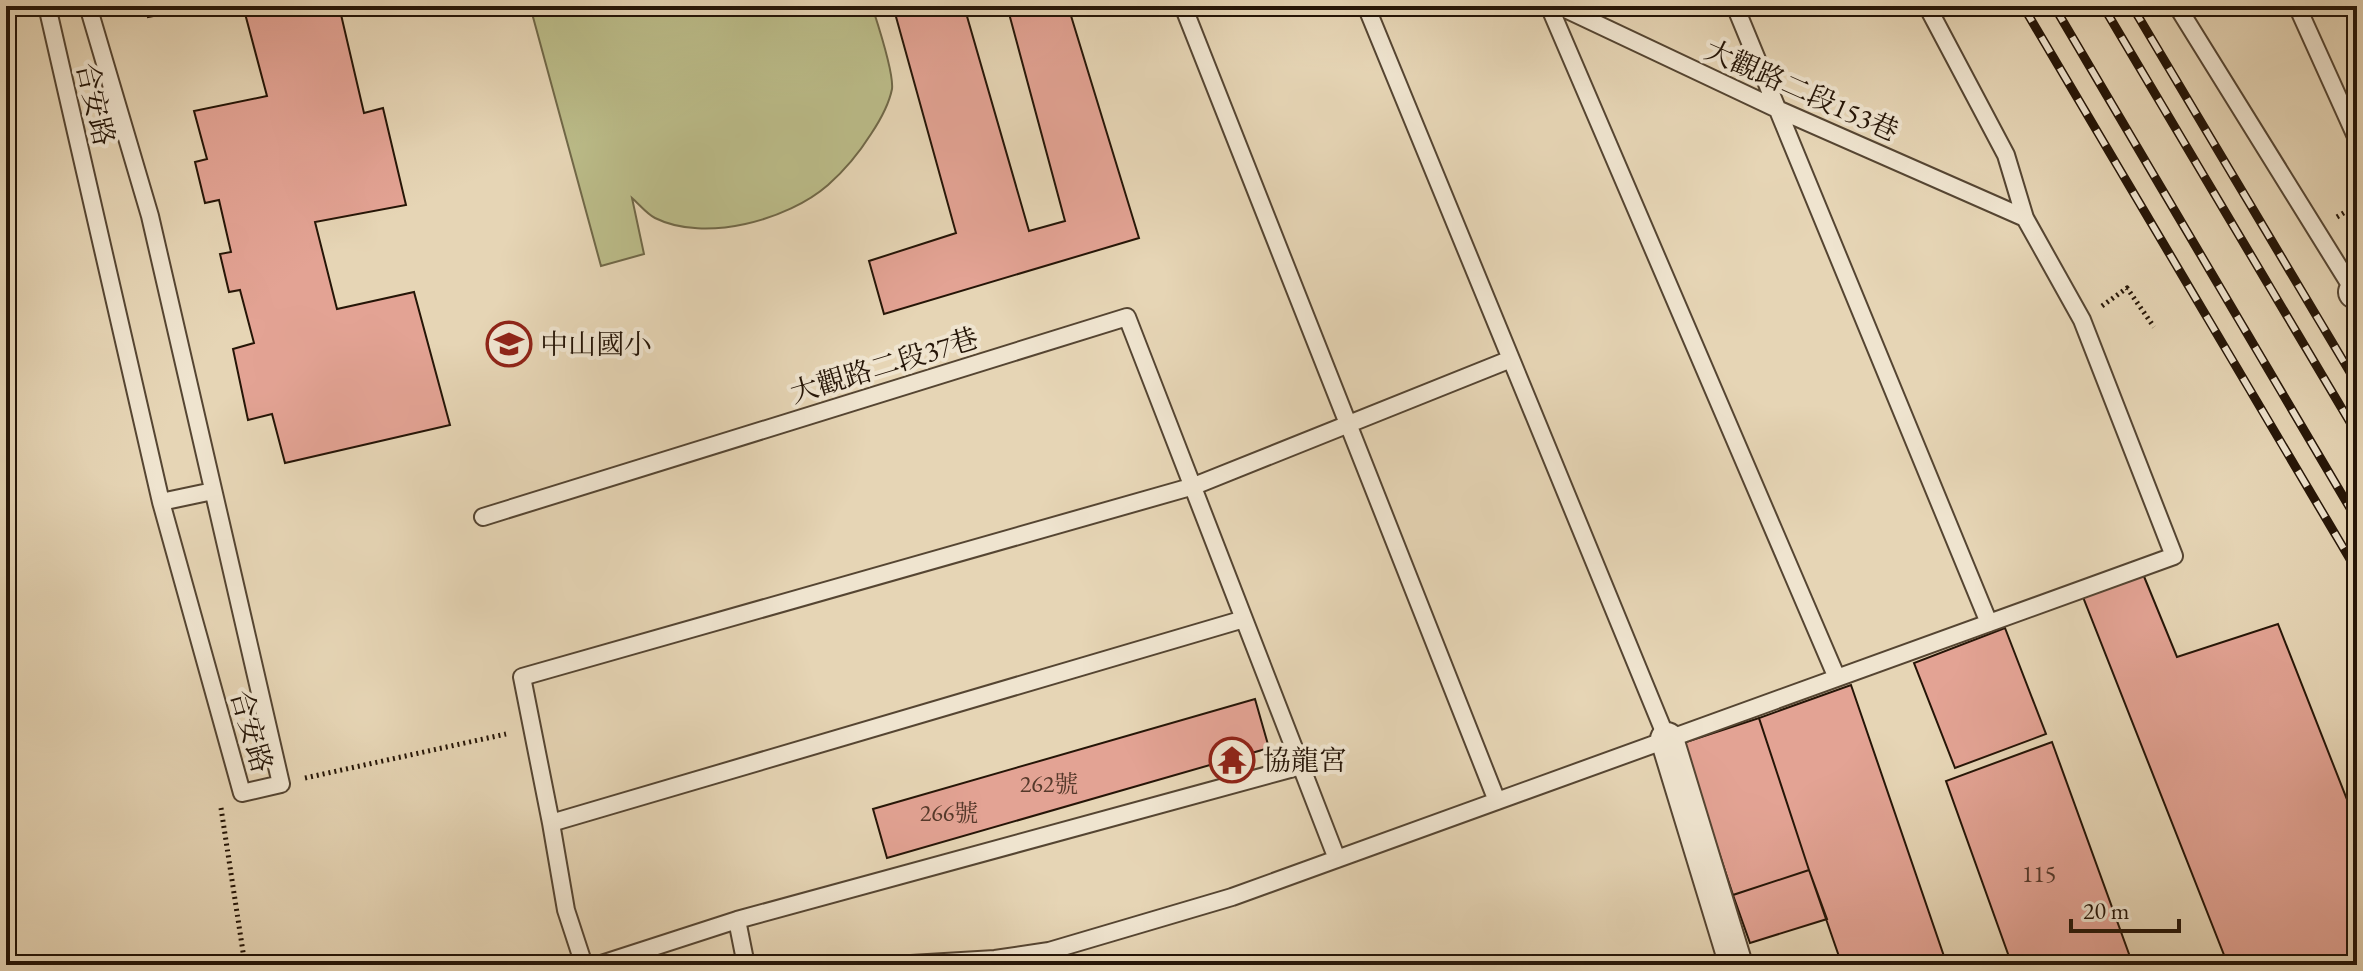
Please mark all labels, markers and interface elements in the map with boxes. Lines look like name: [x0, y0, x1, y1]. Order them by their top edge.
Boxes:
street label: 大觀路二段153巷: [1700, 31, 1904, 149]
street label: 合安路: [69, 59, 123, 149]
street label: 大觀路二段37巷: [786, 319, 982, 411]
school or university icon: 中山國小: [485, 320, 533, 368]
place label: 中山國小: [540, 326, 652, 362]
street label: 合安路: [223, 686, 281, 776]
temple icon: 協龍宮: [1208, 736, 1256, 784]
place label: 協龍宮: [1263, 742, 1347, 778]
house number: 262號: [1020, 768, 1078, 799]
house number: 266號: [920, 797, 978, 828]
house number: 115: [2022, 858, 2056, 889]
scale bar: [2071, 883, 2179, 933]
text: 20 m: [2083, 895, 2130, 926]

